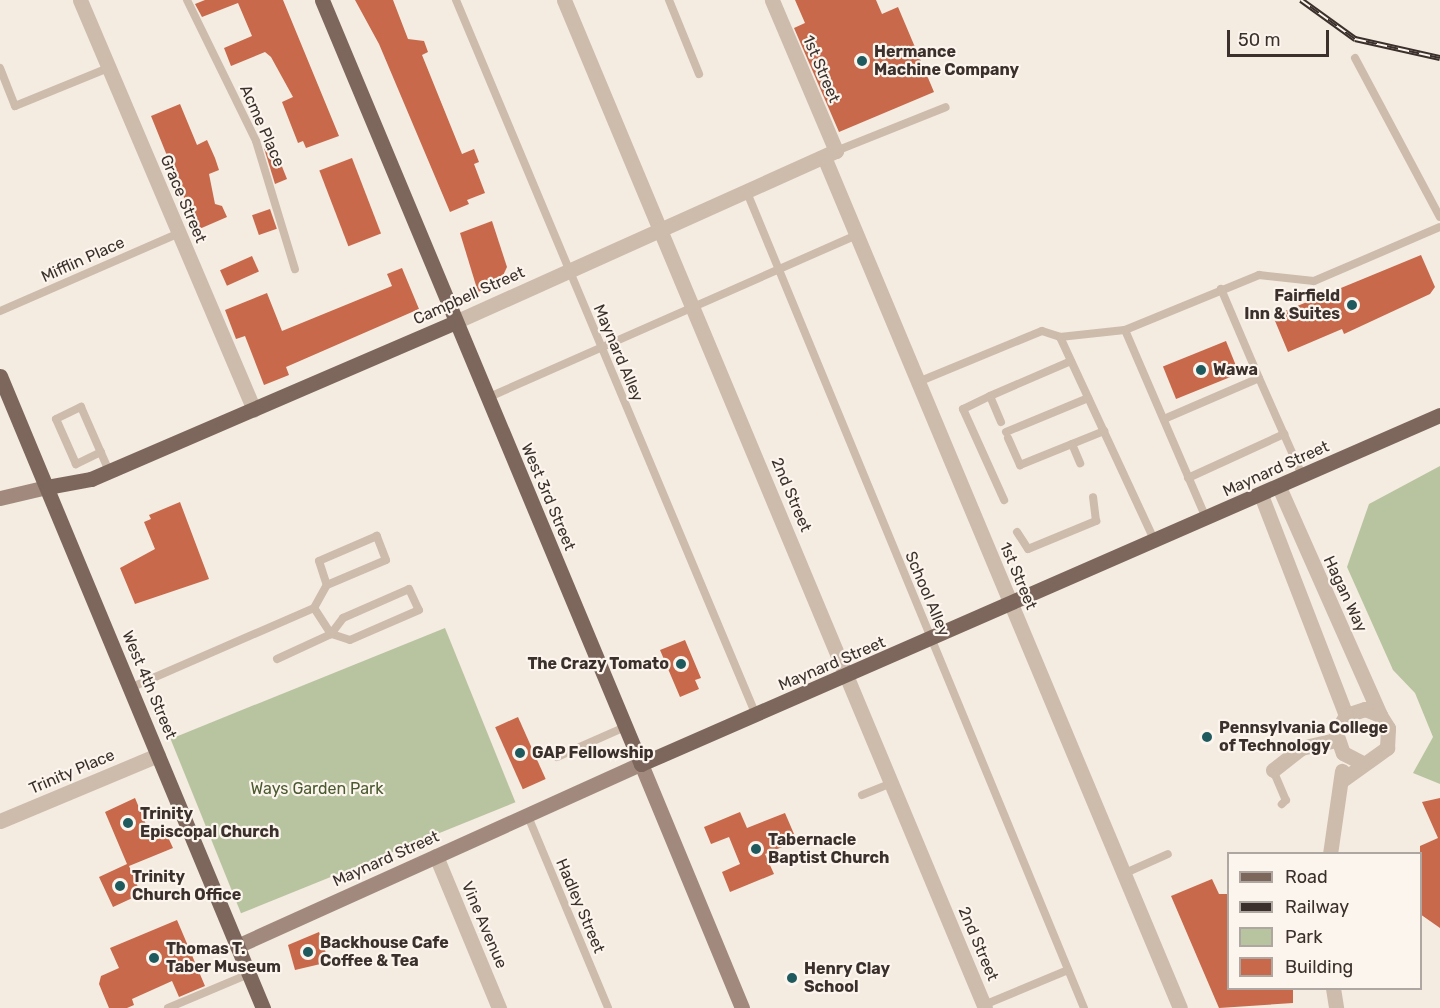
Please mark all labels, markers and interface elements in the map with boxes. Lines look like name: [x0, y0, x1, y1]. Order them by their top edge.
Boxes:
scale bar: [1230, 18, 1332, 56]
text: 50 m: [1238, 29, 1281, 51]
street label: 1st Street: [798, 32, 844, 106]
place label: Hermance Machine Company: [874, 42, 1019, 80]
marker: Hermance Machine Company: [855, 54, 869, 68]
street label: Acme Place: [235, 82, 289, 170]
street label: Grace Street: [156, 152, 210, 246]
street label: Mifflin Place: [38, 233, 128, 287]
street label: Campbell Street: [410, 263, 528, 329]
place label: Fairfield Inn & Suites: [1244, 286, 1340, 324]
marker: Fairfield Inn & Suites: [1345, 298, 1359, 312]
street label: Maynard Alley: [589, 301, 647, 405]
place label: Wawa: [1213, 360, 1258, 380]
marker: Wawa: [1194, 363, 1208, 377]
street label: Maynard Street: [1220, 437, 1332, 501]
street label: West 3rd Street: [517, 440, 579, 554]
street label: 2nd Street: [767, 455, 815, 535]
street label: 1st Street: [995, 539, 1041, 613]
street label: School Alley: [900, 549, 954, 639]
street label: Hagan Way: [1319, 553, 1371, 635]
street label: West 4th Street: [118, 628, 180, 742]
street label: Maynard Street: [776, 633, 888, 695]
place label: The Crazy Tomato: [527, 654, 669, 674]
marker: The Crazy Tomato: [674, 657, 688, 671]
place label: Pennsylvania College of Technology: [1219, 718, 1388, 756]
marker: Pennsylvania College of Technology: [1200, 730, 1214, 744]
place label: GAP Fellowship: [532, 743, 654, 763]
street label: Trinity Place: [26, 745, 118, 799]
marker: GAP Fellowship: [513, 746, 527, 760]
park label: Ways Garden Park: [251, 779, 383, 799]
place label: Trinity Episcopal Church: [140, 804, 279, 842]
marker: Trinity Episcopal Church: [121, 816, 135, 830]
street label: Maynard Street: [330, 827, 442, 891]
place label: Tabernacle Baptist Church: [768, 830, 889, 868]
marker: Tabernacle Baptist Church: [749, 842, 763, 856]
legend: [1227, 852, 1422, 990]
street label: Hadley Street: [551, 856, 609, 956]
text: Road: [1285, 866, 1328, 888]
place label: Trinity Church Office: [132, 867, 241, 905]
street label: Vine Avenue: [457, 878, 511, 972]
marker: Trinity Church Office: [113, 879, 127, 893]
text: Railway: [1285, 896, 1349, 918]
street label: 2nd Street: [954, 904, 1002, 984]
text: Park: [1285, 926, 1322, 948]
place label: Backhouse Cafe Coffee & Tea: [320, 933, 449, 971]
place label: Thomas T. Taber Museum: [166, 939, 281, 977]
marker: Backhouse Cafe Coffee & Tea: [301, 945, 315, 959]
marker: Thomas T. Taber Museum: [147, 951, 161, 965]
text: Building: [1285, 956, 1353, 978]
place label: Henry Clay School: [804, 959, 890, 997]
marker: Henry Clay School: [785, 971, 799, 985]

